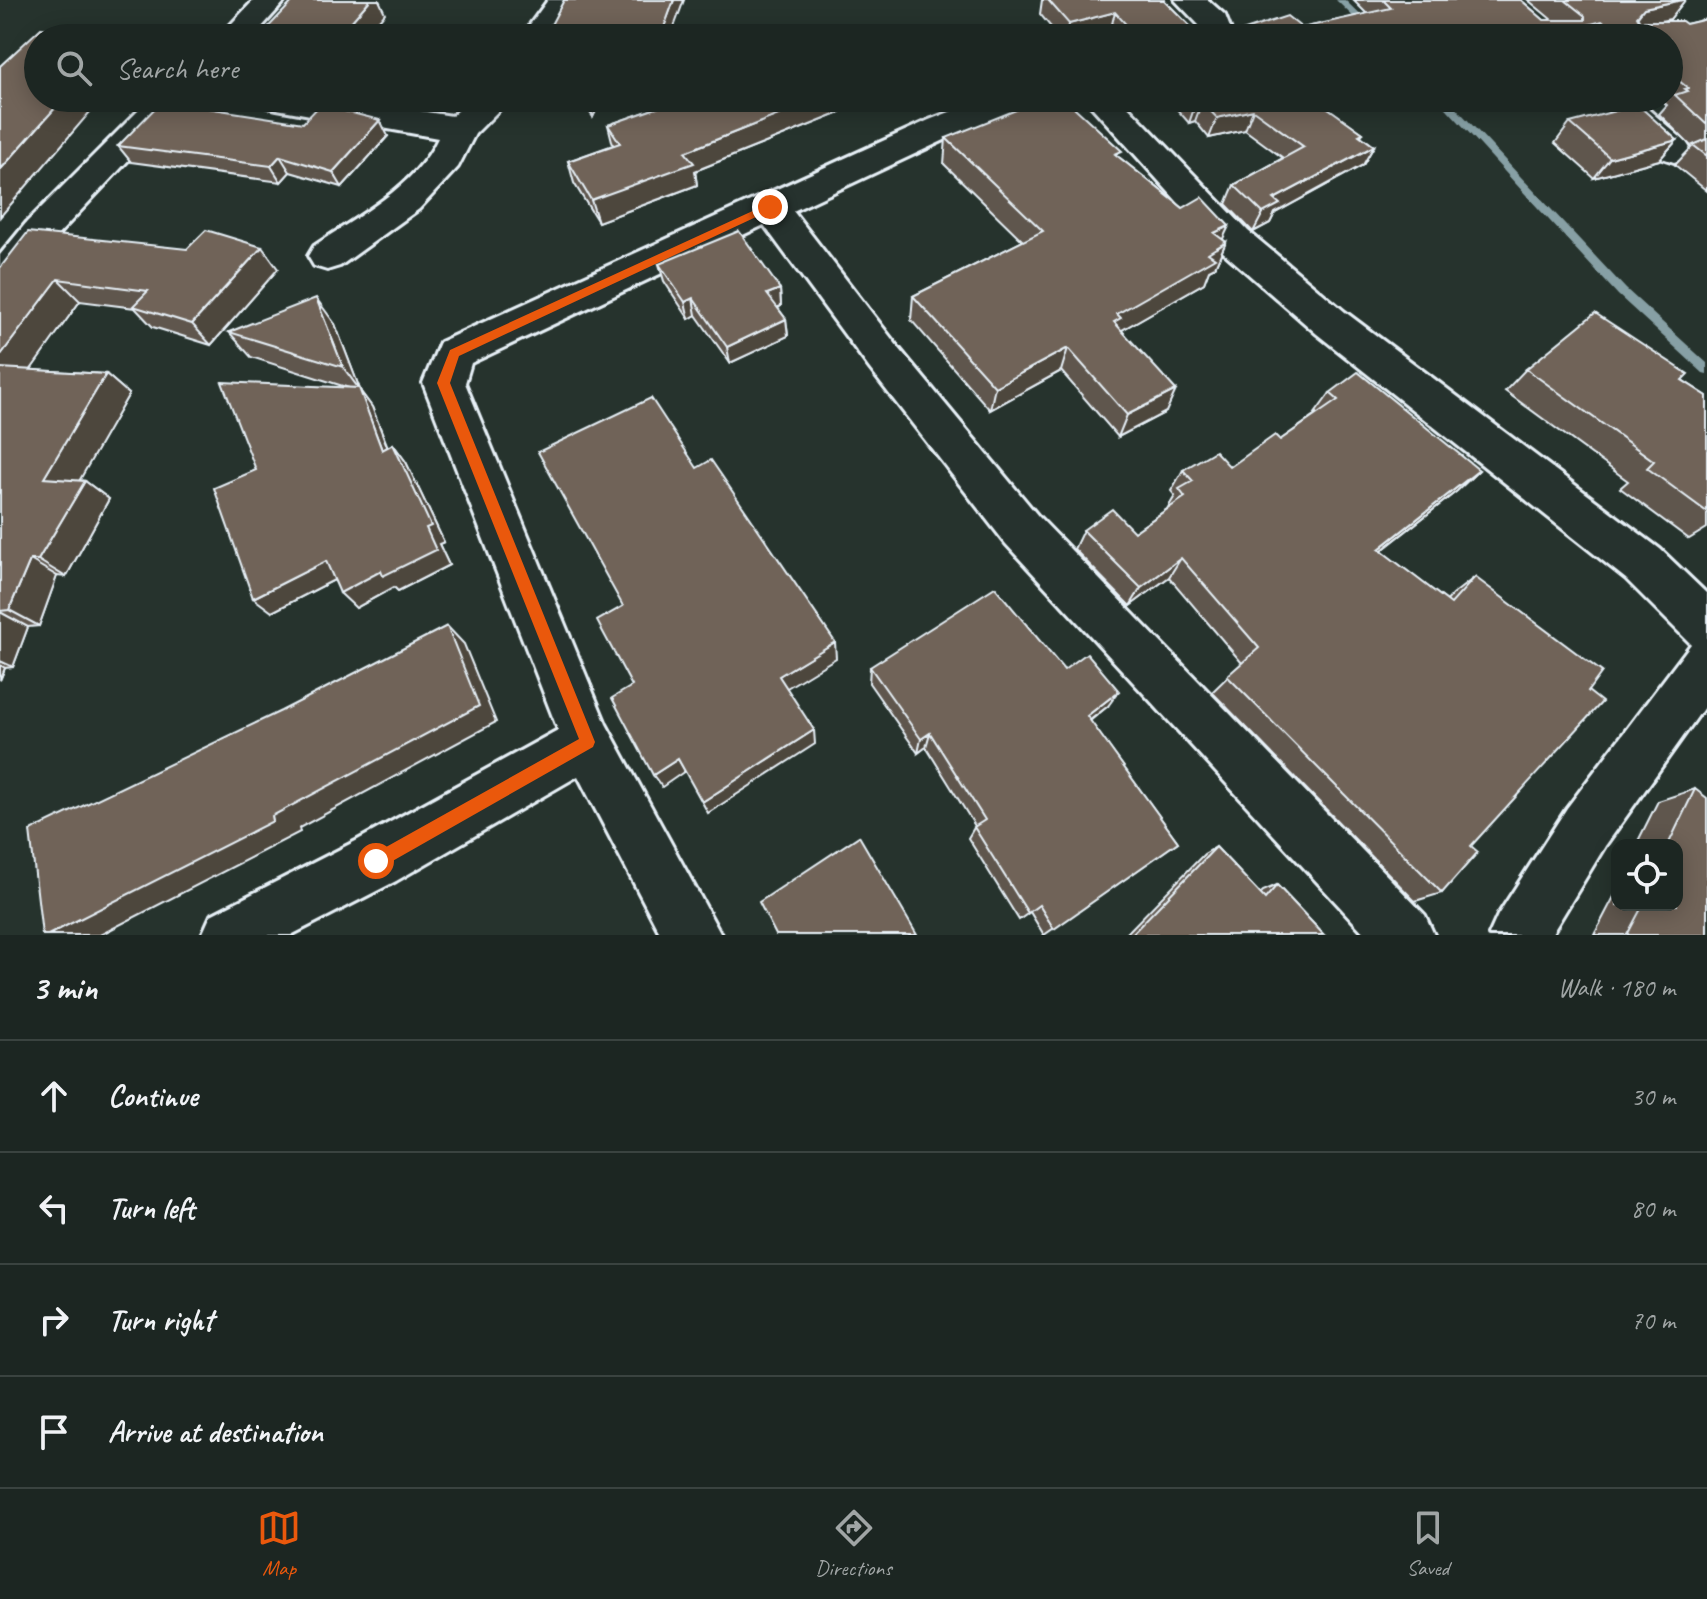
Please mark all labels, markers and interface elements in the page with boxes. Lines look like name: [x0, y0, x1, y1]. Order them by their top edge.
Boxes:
search box: [24, 24, 1683, 112]
icon: search: [52, 46, 96, 90]
text: Search here: [116, 49, 238, 87]
route end: [752, 189, 788, 225]
map controls: [1611, 839, 1683, 911]
button: locate: [1611, 839, 1683, 911]
route start: [358, 843, 394, 879]
text: 3 min: [32, 966, 97, 1009]
text: Walk · 180 m: [1558, 971, 1675, 1004]
icon: ahead: [32, 1074, 76, 1118]
text: Continue: [108, 1077, 198, 1115]
text: 30 m: [1631, 1080, 1675, 1113]
icon: left: [32, 1186, 76, 1230]
text: Turn left: [108, 1189, 195, 1227]
text: 80 m: [1631, 1192, 1675, 1225]
icon: right: [32, 1298, 76, 1342]
text: Turn right: [108, 1301, 213, 1339]
text: 70 m: [1631, 1304, 1675, 1337]
icon: arrive: [32, 1410, 76, 1454]
text: Arrive at destination: [108, 1413, 323, 1451]
tab: Map: [257, 1506, 301, 1582]
tab: Directions: [815, 1506, 892, 1582]
tab: Saved: [1406, 1506, 1450, 1582]

